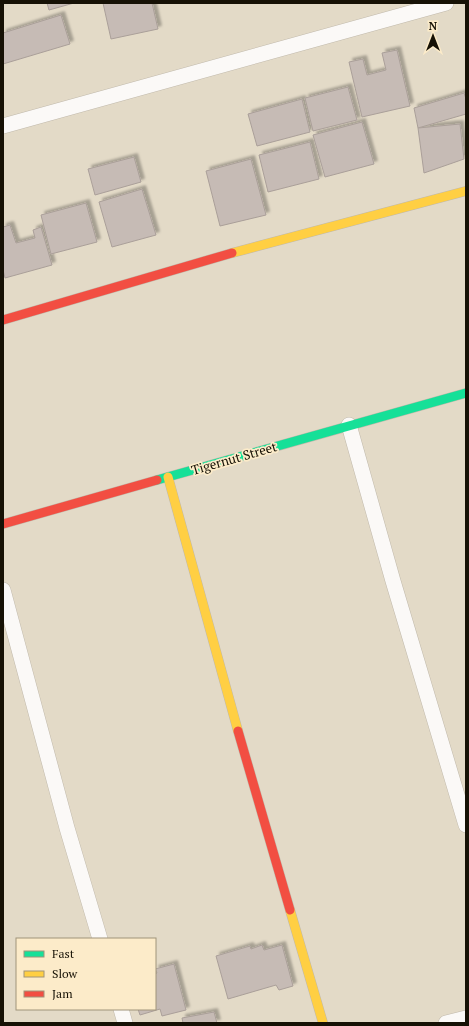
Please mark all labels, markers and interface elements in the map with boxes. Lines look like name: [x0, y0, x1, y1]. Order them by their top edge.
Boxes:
north arrow: [413, 16, 453, 56]
text: N: [429, 19, 438, 33]
street label: Tigernut Street: [189, 437, 279, 479]
legend: [16, 938, 156, 1010]
text: Fast: [52, 946, 75, 961]
text: Slow: [52, 966, 78, 981]
text: Jam: [52, 986, 73, 1001]

